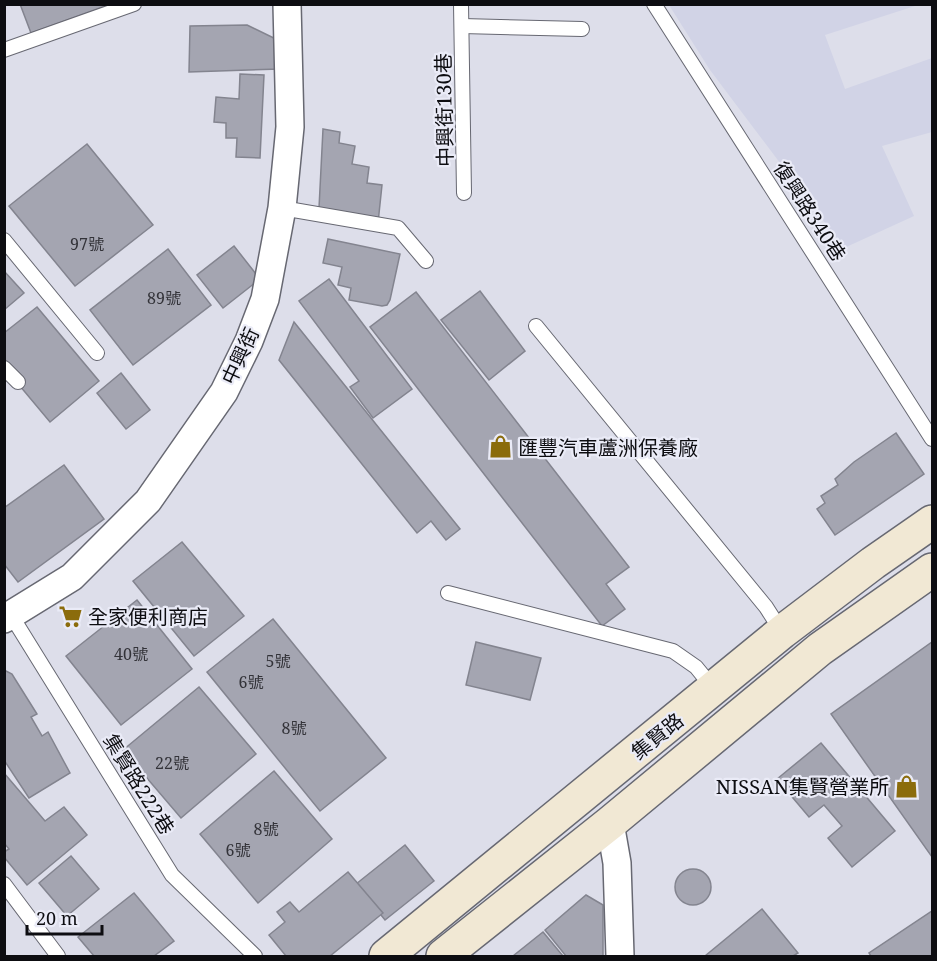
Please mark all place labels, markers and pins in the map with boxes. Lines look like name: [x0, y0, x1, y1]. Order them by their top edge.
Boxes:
shop icon: 匯豐汽車蘆洲保養廠: [487, 434, 513, 460]
place label: 匯豐汽車蘆洲保養廠: [518, 434, 698, 461]
supermarket icon: 全家便利商店: [57, 603, 83, 629]
place label: 全家便利商店: [88, 603, 208, 630]
place label: NISSAN集賢營業所: [716, 773, 889, 800]
shop icon: NISSAN集賢營業所: [894, 773, 920, 799]

